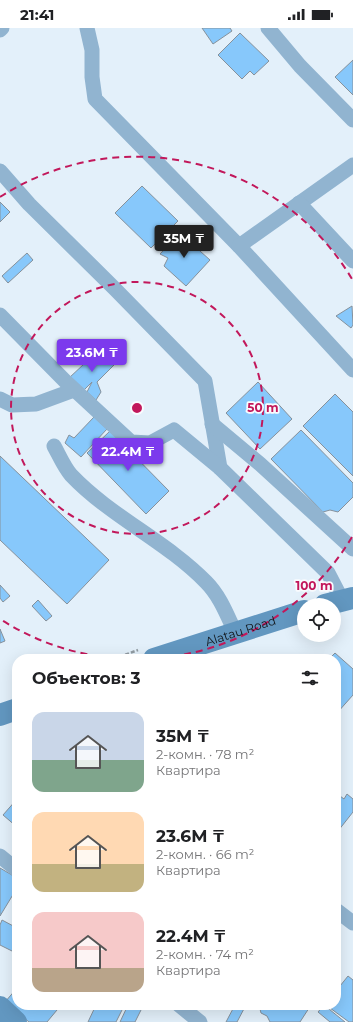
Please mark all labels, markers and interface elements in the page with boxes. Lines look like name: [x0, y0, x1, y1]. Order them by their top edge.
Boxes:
text: 21:41: [20, 5, 55, 24]
pin: 35M ₸: [156, 225, 212, 259]
text: 35M ₸: [164, 230, 204, 246]
pin: 23.6M ₸: [55, 339, 129, 373]
text: 23.6M ₸: [66, 344, 118, 360]
text: 50 m: [247, 400, 279, 415]
centre of rings: [130, 401, 144, 415]
pin: 22.4M ₸: [91, 438, 165, 472]
text: 22.4M ₸: [101, 443, 155, 459]
text: 100 m: [296, 578, 332, 593]
map controls: [297, 598, 341, 642]
button: locate: [297, 598, 341, 642]
street label: Alatau Road: [203, 612, 278, 649]
icon: filters: [299, 667, 321, 689]
text: Объектов: 3: [32, 668, 141, 688]
text: 35M ₸: [156, 726, 209, 746]
icon: home: [64, 728, 112, 776]
text: 2-комн. · 78 m²: [156, 746, 254, 762]
text: Квартира: [156, 762, 221, 778]
text: 23.6M ₸: [156, 826, 225, 846]
icon: home: [64, 828, 112, 876]
text: 2-комн. · 66 m²: [156, 846, 254, 862]
text: Квартира: [156, 862, 221, 878]
text: 22.4M ₸: [156, 926, 226, 946]
icon: home: [64, 928, 112, 976]
text: 2-комн. · 74 m²: [156, 946, 254, 962]
text: Квартира: [156, 962, 221, 978]

